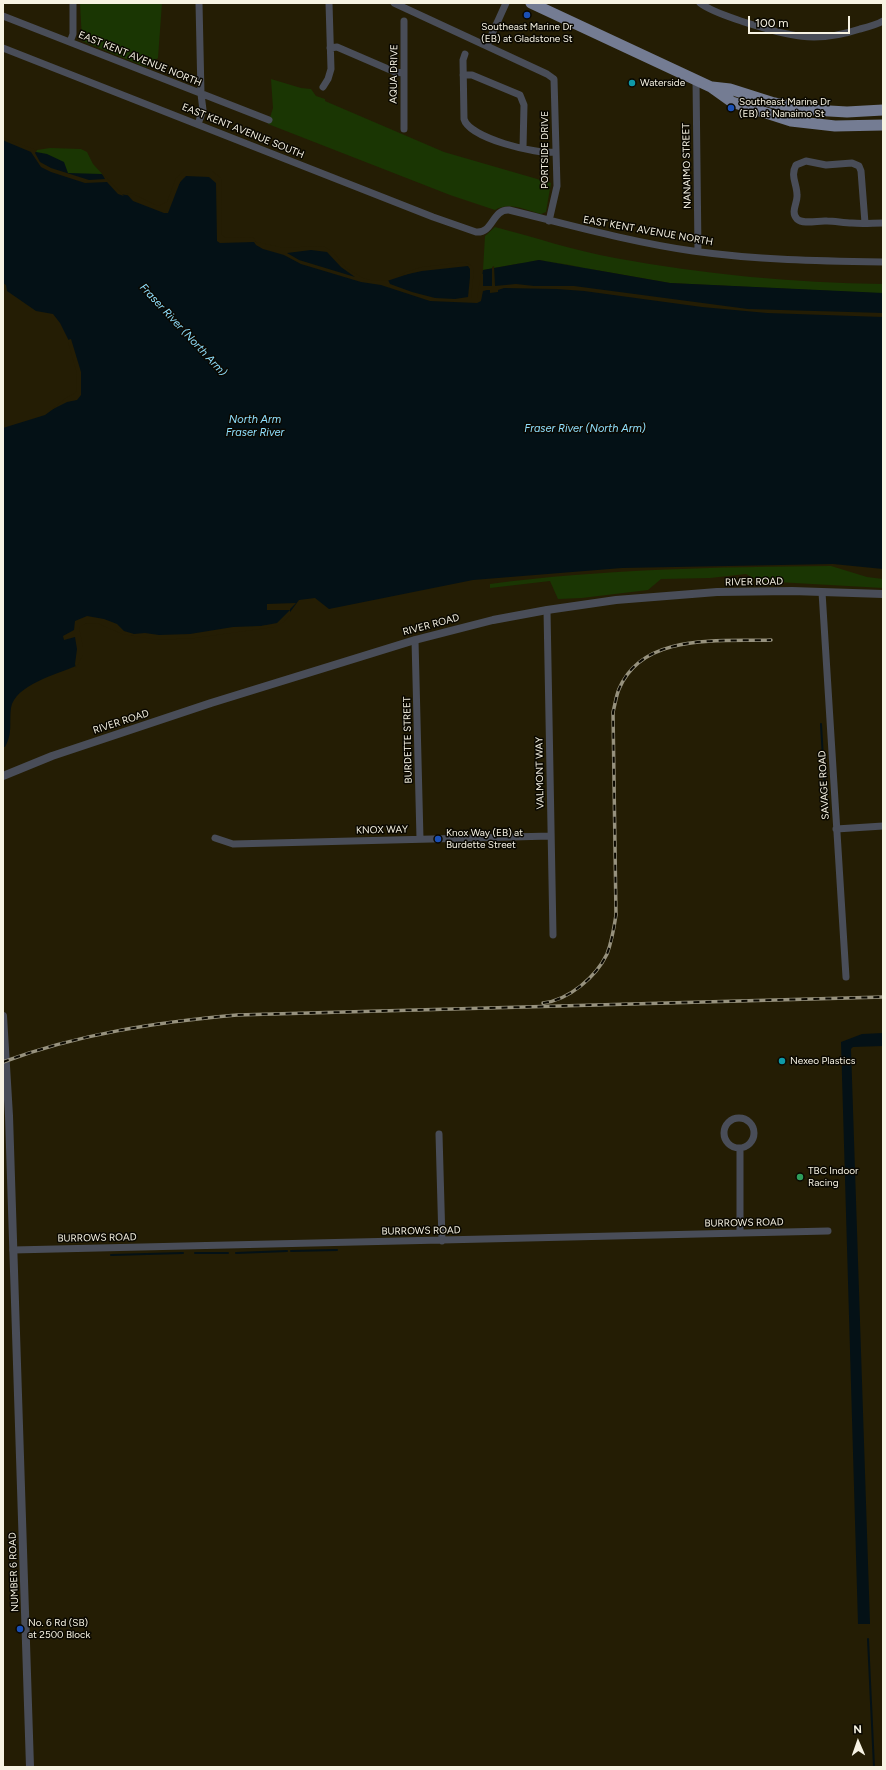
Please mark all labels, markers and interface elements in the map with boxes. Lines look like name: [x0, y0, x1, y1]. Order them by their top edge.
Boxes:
scale bar: [750, 8, 852, 34]
marker: Southeast Marine Dr (EB) at Gladstone St: [522, 10, 532, 20]
text: 100 m: [755, 16, 789, 30]
place label: Southeast Marine Dr (EB) at Gladstone St: [481, 21, 573, 44]
street label: EAST KENT AVENUE NORTH: [77, 29, 203, 89]
street label: AQUA DRIVE: [387, 44, 401, 104]
place label: Waterside: [640, 77, 685, 89]
marker: Waterside: [627, 78, 637, 88]
place label: Southeast Marine Dr (EB) at Nanaimo St: [739, 96, 830, 120]
street label: EAST KENT AVENUE SOUTH: [180, 101, 306, 161]
marker: Southeast Marine Dr (EB) at Nanaimo St: [726, 103, 736, 113]
street label: PORTSIDE DRIVE: [539, 111, 551, 189]
street label: NANAIMO STREET: [680, 123, 694, 209]
street label: EAST KENT AVENUE NORTH: [582, 214, 714, 248]
water label: Fraser River (North Arm): [137, 281, 229, 379]
water label: North Arm Fraser River: [226, 413, 284, 439]
water label: Fraser River (North Arm): [524, 422, 646, 436]
street label: RIVER ROAD: [725, 575, 783, 589]
street label: RIVER ROAD: [401, 612, 461, 638]
street label: BURDETTE STREET: [401, 696, 415, 784]
street label: RIVER ROAD: [91, 707, 151, 737]
street label: VALMONT WAY: [533, 737, 547, 809]
street label: SAVAGE ROAD: [816, 750, 832, 820]
street label: KNOX WAY: [356, 824, 408, 836]
place label: Knox Way (EB) at Burdette Street: [446, 827, 523, 850]
marker: Knox Way (EB) at Burdette Street: [433, 834, 443, 844]
place label: Nexeo Plastics: [790, 1055, 855, 1067]
marker: Nexeo Plastics: [777, 1056, 787, 1066]
place label: TBC Indoor Racing: [808, 1165, 858, 1188]
marker: TBC Indoor Racing: [795, 1172, 805, 1182]
street label: BURROWS ROAD: [704, 1216, 784, 1230]
street label: BURROWS ROAD: [381, 1224, 461, 1238]
street label: BURROWS ROAD: [57, 1231, 137, 1245]
street label: NUMBER 6 ROAD: [7, 1532, 21, 1612]
place label: No. 6 Rd (SB) at 2500 Block: [28, 1617, 90, 1640]
marker: No. 6 Rd (SB) at 2500 Block: [15, 1624, 25, 1634]
north arrow: [838, 1722, 878, 1762]
text: N: [853, 1723, 862, 1736]

